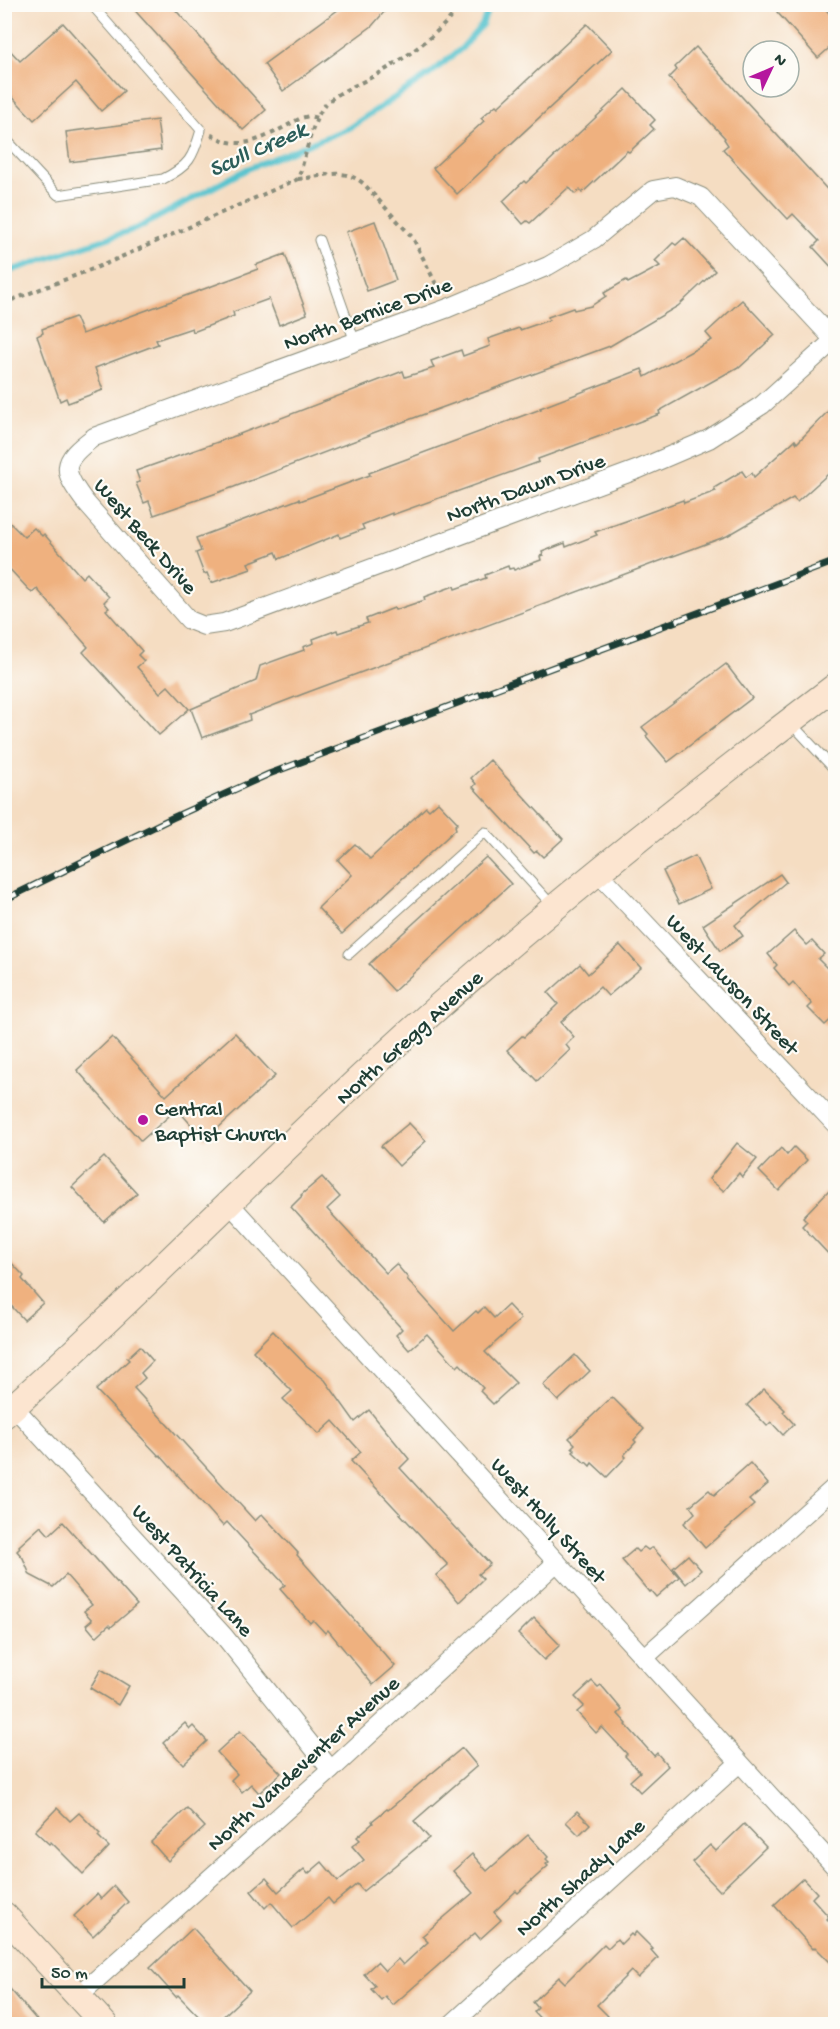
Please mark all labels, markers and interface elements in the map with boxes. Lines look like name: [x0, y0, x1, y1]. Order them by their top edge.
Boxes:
north arrow: [741, 39, 801, 99]
text: N: [769, 51, 790, 72]
water label: Scull Creek: [205, 116, 314, 186]
street label: North Bernice Drive: [281, 273, 457, 358]
street label: North Dawn Drive: [444, 449, 610, 530]
street label: West Beck Drive: [86, 474, 202, 602]
street label: West Lawson Street: [659, 910, 805, 1063]
street label: North Gregg Avenue: [332, 966, 490, 1112]
place label: Central Baptist Church: [154, 1098, 287, 1149]
marker: Central Baptist Church: [136, 1113, 150, 1127]
street label: West Holly Street: [484, 1453, 612, 1592]
street label: West Patricia Lane: [124, 1500, 258, 1644]
street label: North Vandeventer Avenue: [203, 1671, 407, 1858]
street label: North Shady Lane: [512, 1814, 652, 1944]
scale bar: [42, 1951, 184, 1989]
text: 50 m: [51, 1964, 88, 1985]

